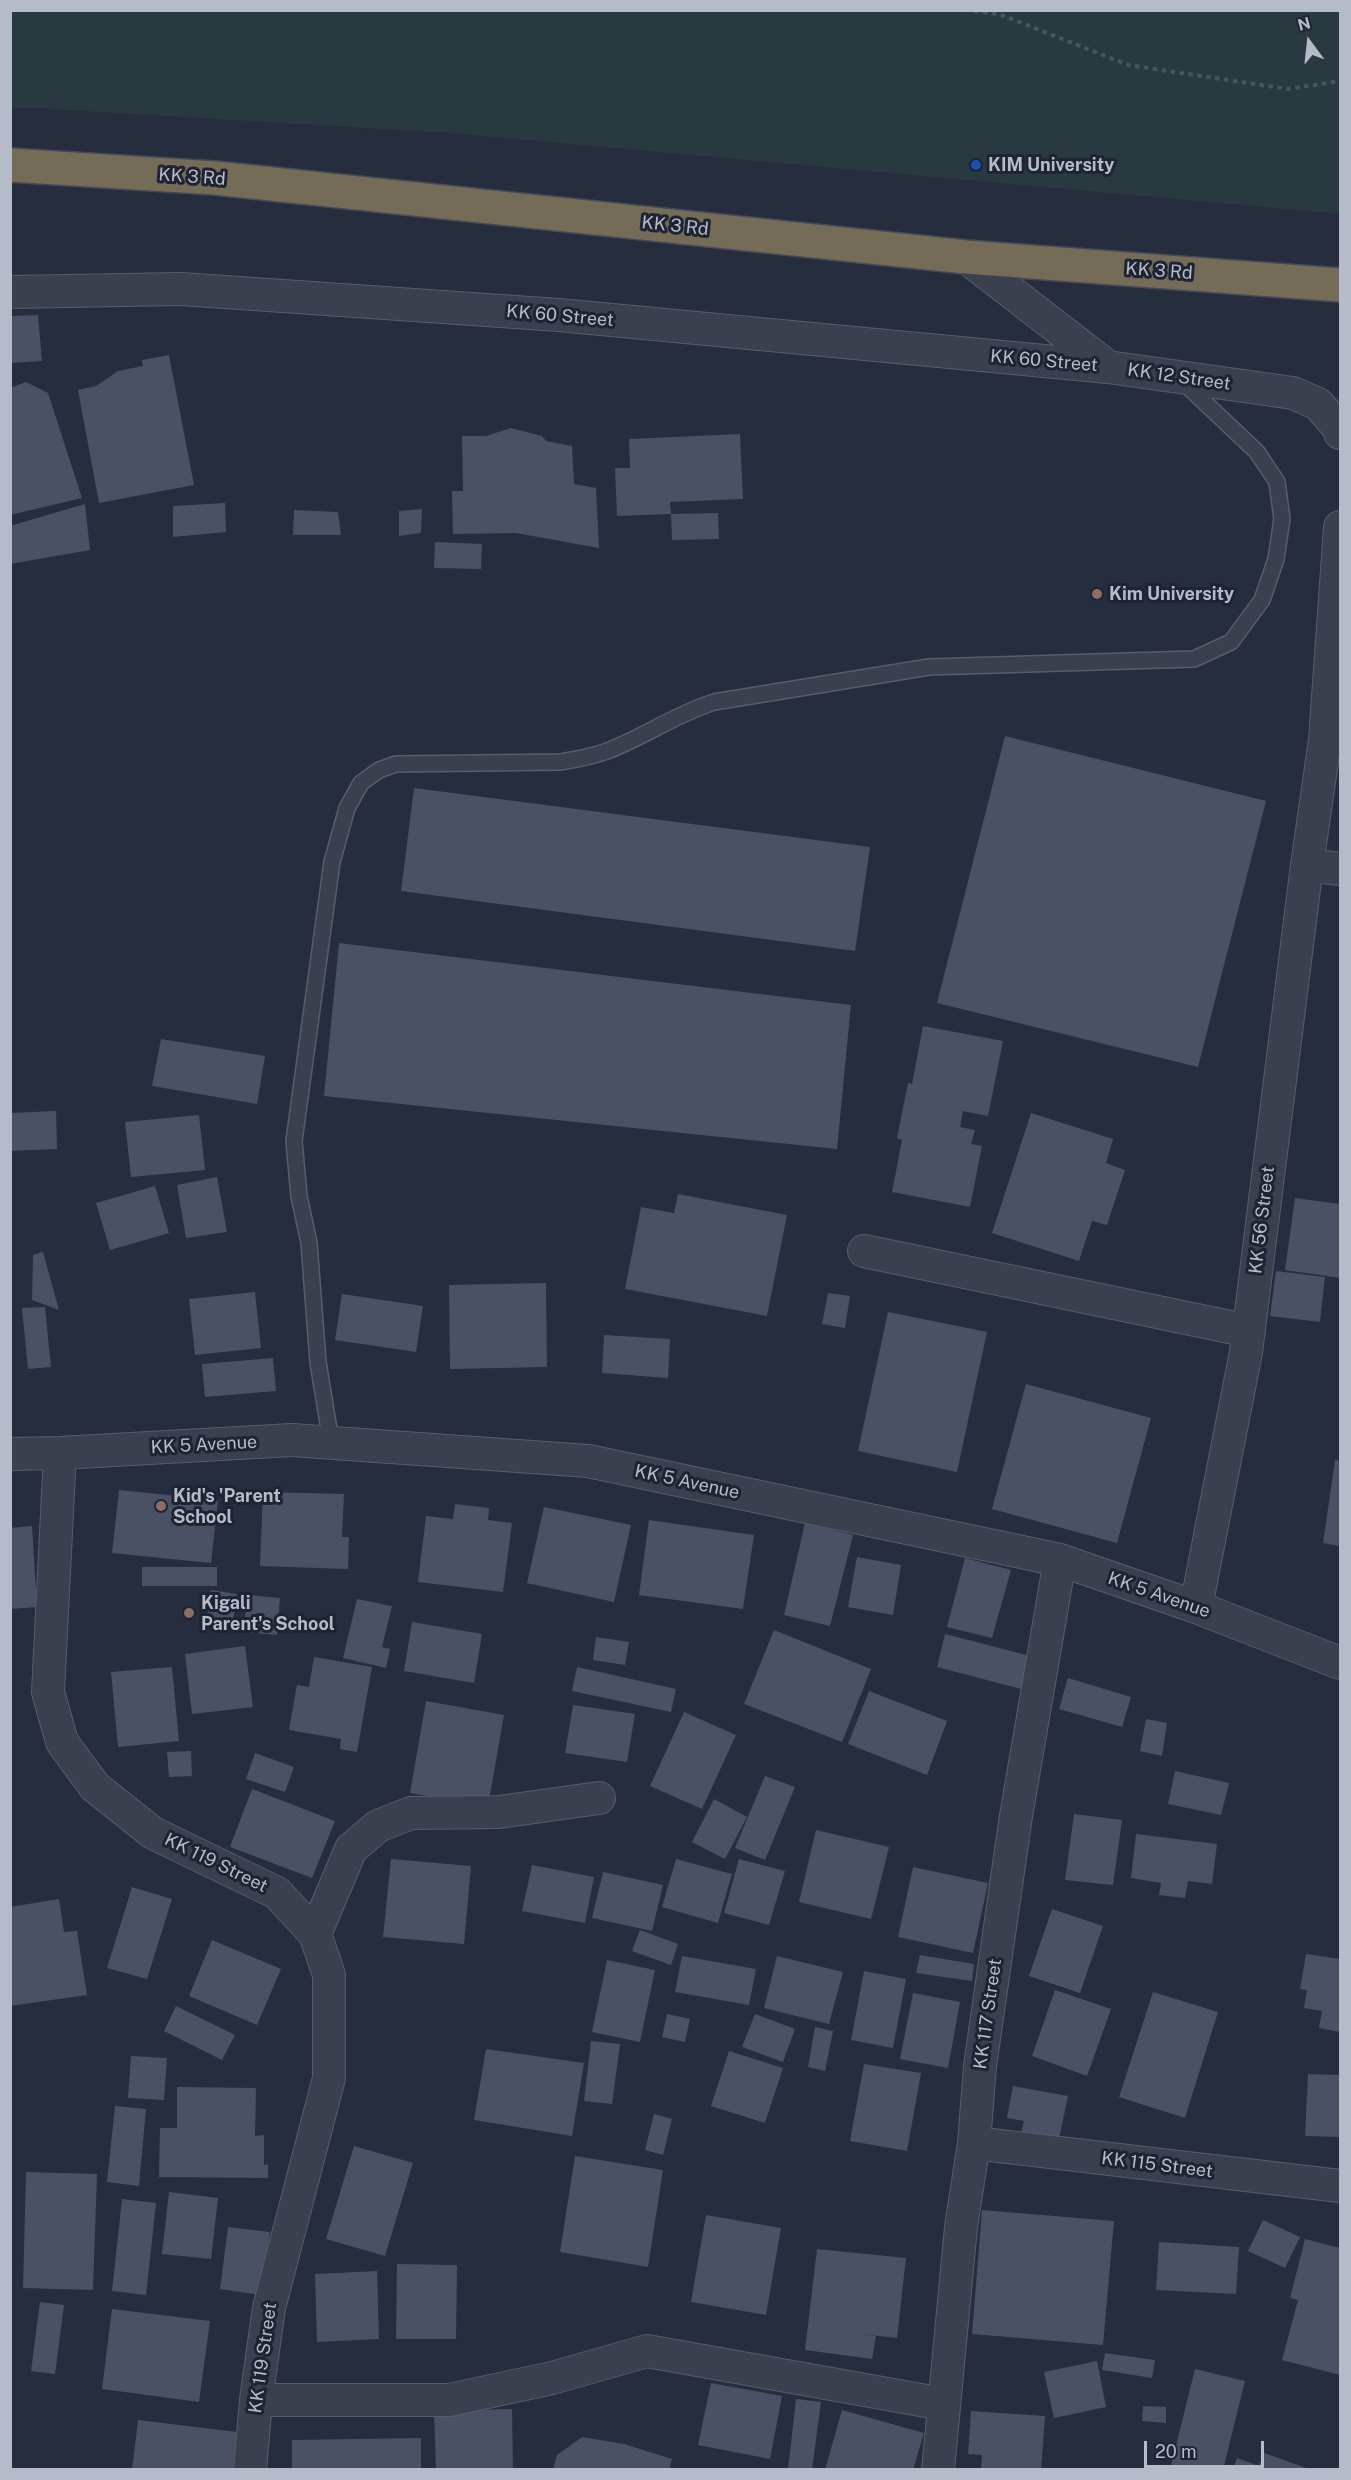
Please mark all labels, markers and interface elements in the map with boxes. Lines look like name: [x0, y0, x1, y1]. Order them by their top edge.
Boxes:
north arrow: [1279, 12, 1339, 72]
text: N: [1296, 13, 1313, 35]
place label: KIM University: [988, 154, 1114, 176]
marker: KIM University: [969, 158, 983, 172]
street label: KK 3 Rd: [158, 164, 226, 190]
street label: KK 3 Rd: [640, 212, 710, 240]
street label: KK 3 Rd: [1125, 258, 1193, 284]
street label: KK 60 Street: [505, 301, 615, 331]
street label: KK 60 Street: [989, 346, 1099, 376]
street label: KK 12 Street: [1126, 359, 1232, 395]
place label: Kim University: [1109, 583, 1234, 605]
marker: Kim University: [1090, 587, 1104, 601]
street label: KK 56 Street: [1245, 1165, 1279, 1275]
street label: KK 5 Avenue: [150, 1431, 258, 1459]
street label: KK 5 Avenue: [633, 1460, 741, 1504]
place label: Kid's 'Parent School: [173, 1485, 281, 1528]
marker: Kid's 'Parent School: [154, 1499, 168, 1513]
street label: KK 5 Avenue: [1105, 1567, 1213, 1623]
place label: Kigali Parent's School: [201, 1592, 335, 1634]
marker: Kigali Parent's School: [182, 1606, 196, 1620]
street label: KK 119 Street: [161, 1829, 271, 1897]
street label: KK 117 Street: [970, 1957, 1006, 2071]
street label: KK 115 Street: [1100, 2147, 1214, 2183]
street label: KK 119 Street: [245, 2301, 281, 2415]
scale bar: [1147, 2429, 1267, 2467]
text: 20 m: [1155, 2441, 1197, 2462]

